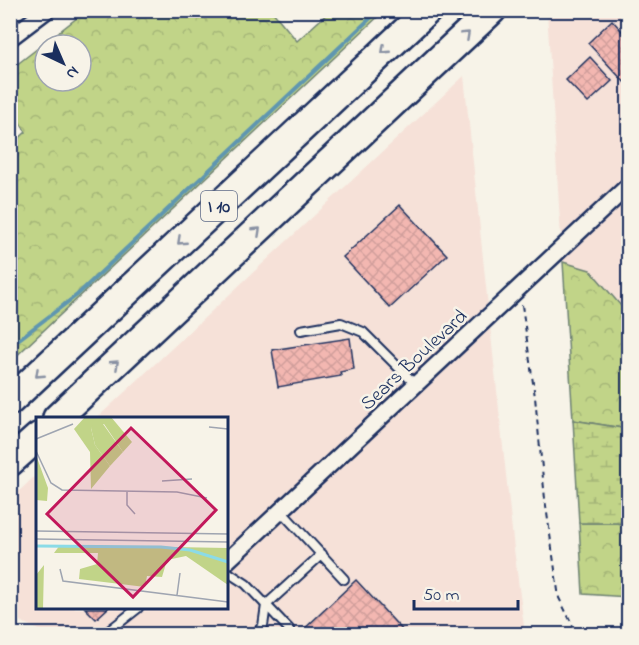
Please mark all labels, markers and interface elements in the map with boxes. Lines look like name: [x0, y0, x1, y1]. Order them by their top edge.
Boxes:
one-way arrow: [459, 31, 469, 42]
north arrow: [33, 33, 93, 93]
one-way arrow: [381, 43, 392, 54]
text: N: [60, 60, 84, 85]
road number: I 10: [201, 191, 237, 221]
one-way arrow: [251, 227, 261, 238]
one-way arrow: [178, 234, 188, 245]
street label: Sears Boulevard: [355, 303, 475, 418]
one-way arrow: [108, 360, 119, 371]
one-way arrow: [35, 367, 46, 378]
inset map: [36, 417, 228, 609]
scale bar: [414, 573, 518, 611]
text: 50 m: [423, 583, 460, 609]

